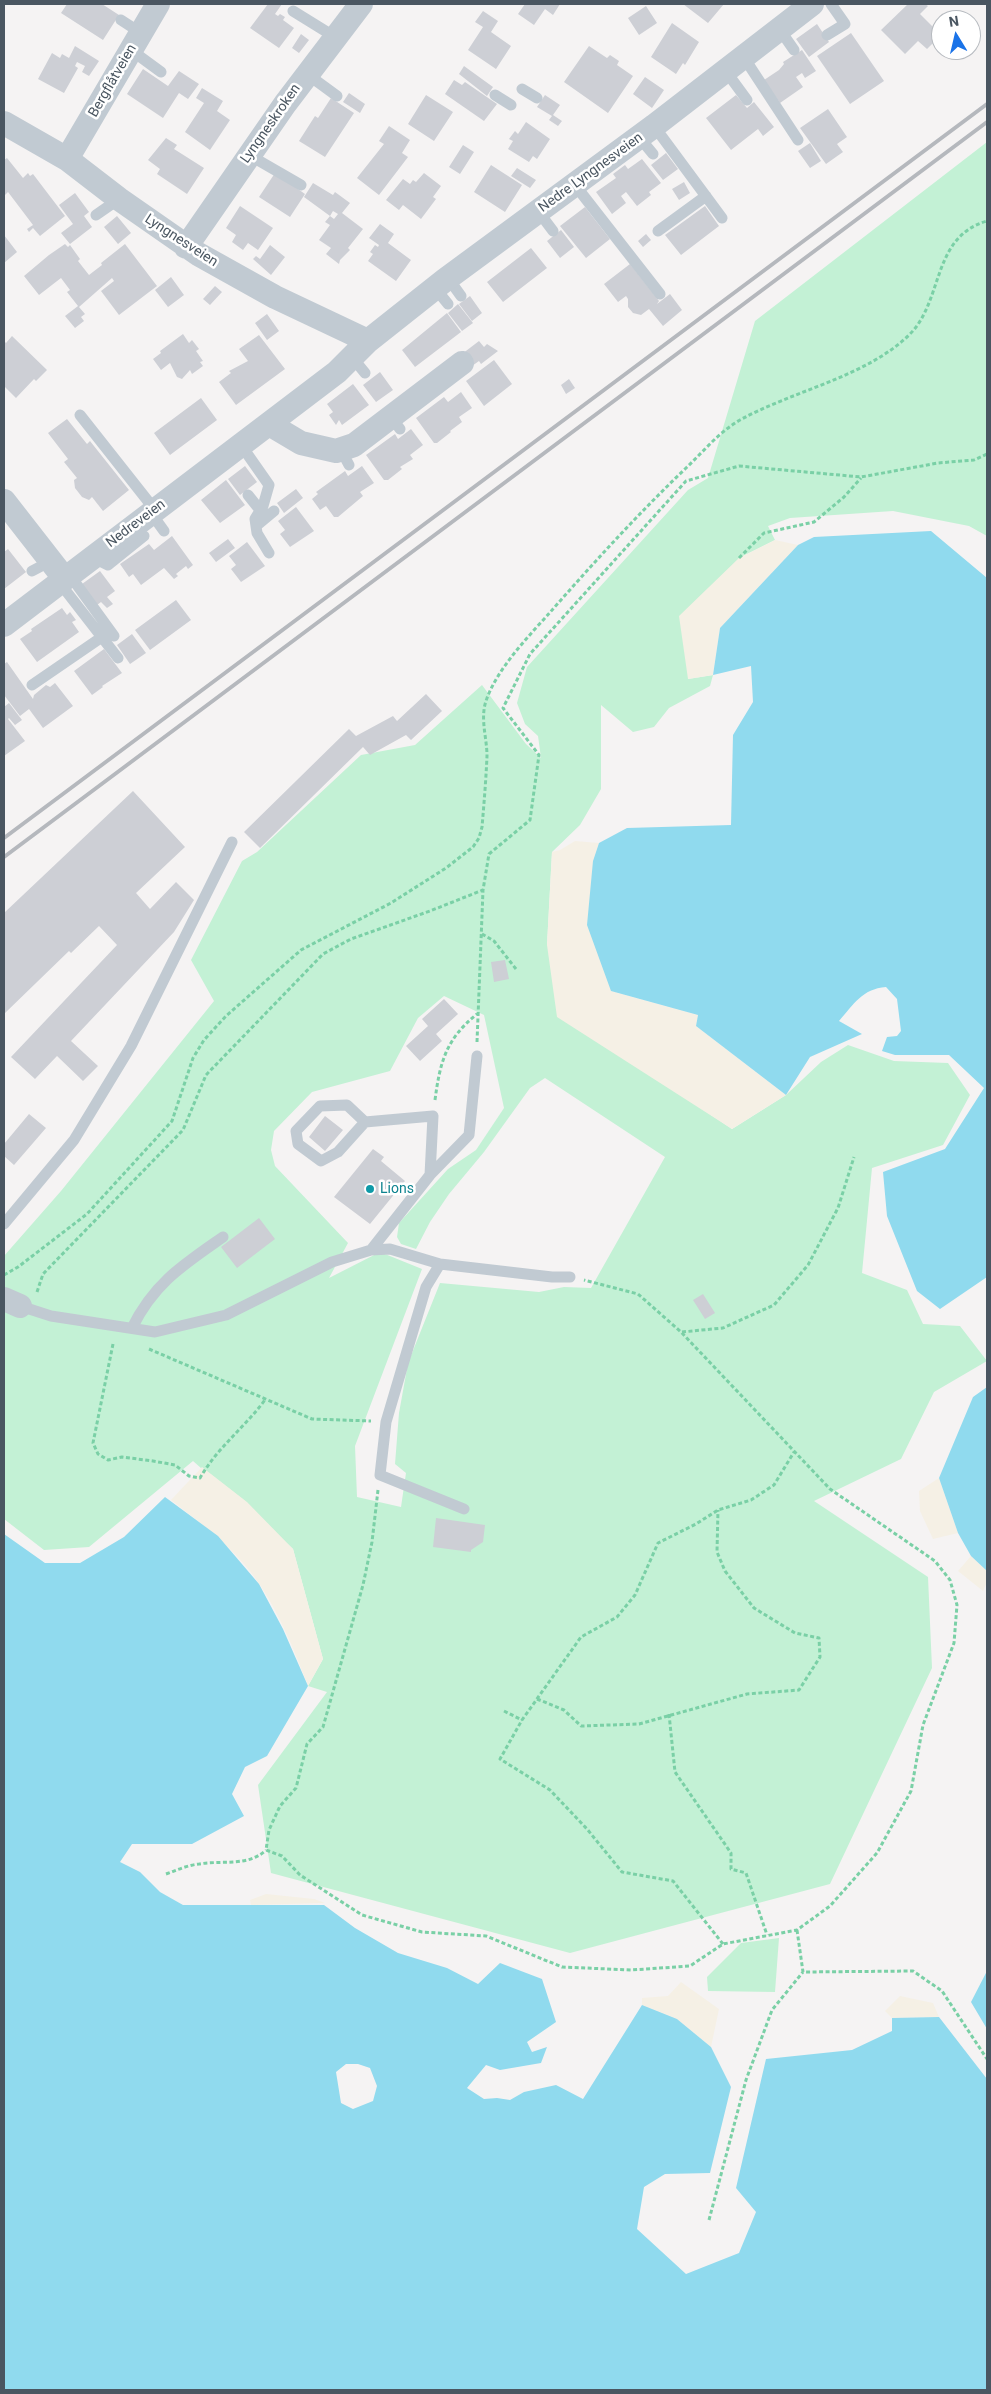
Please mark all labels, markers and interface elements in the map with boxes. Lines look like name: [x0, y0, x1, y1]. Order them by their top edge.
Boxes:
north arrow: [931, 10, 981, 60]
text: N: [948, 12, 960, 30]
street label: Bergflåtveien: [85, 42, 141, 120]
street label: Lyngneskroken: [237, 81, 305, 167]
street label: Nedre Lyngnesveien: [536, 130, 646, 216]
street label: Lyngnesveien: [141, 211, 221, 271]
street label: Nedreveien: [103, 496, 169, 552]
place label: Lions: [380, 1181, 414, 1197]
marker: Lions: [364, 1183, 376, 1195]

